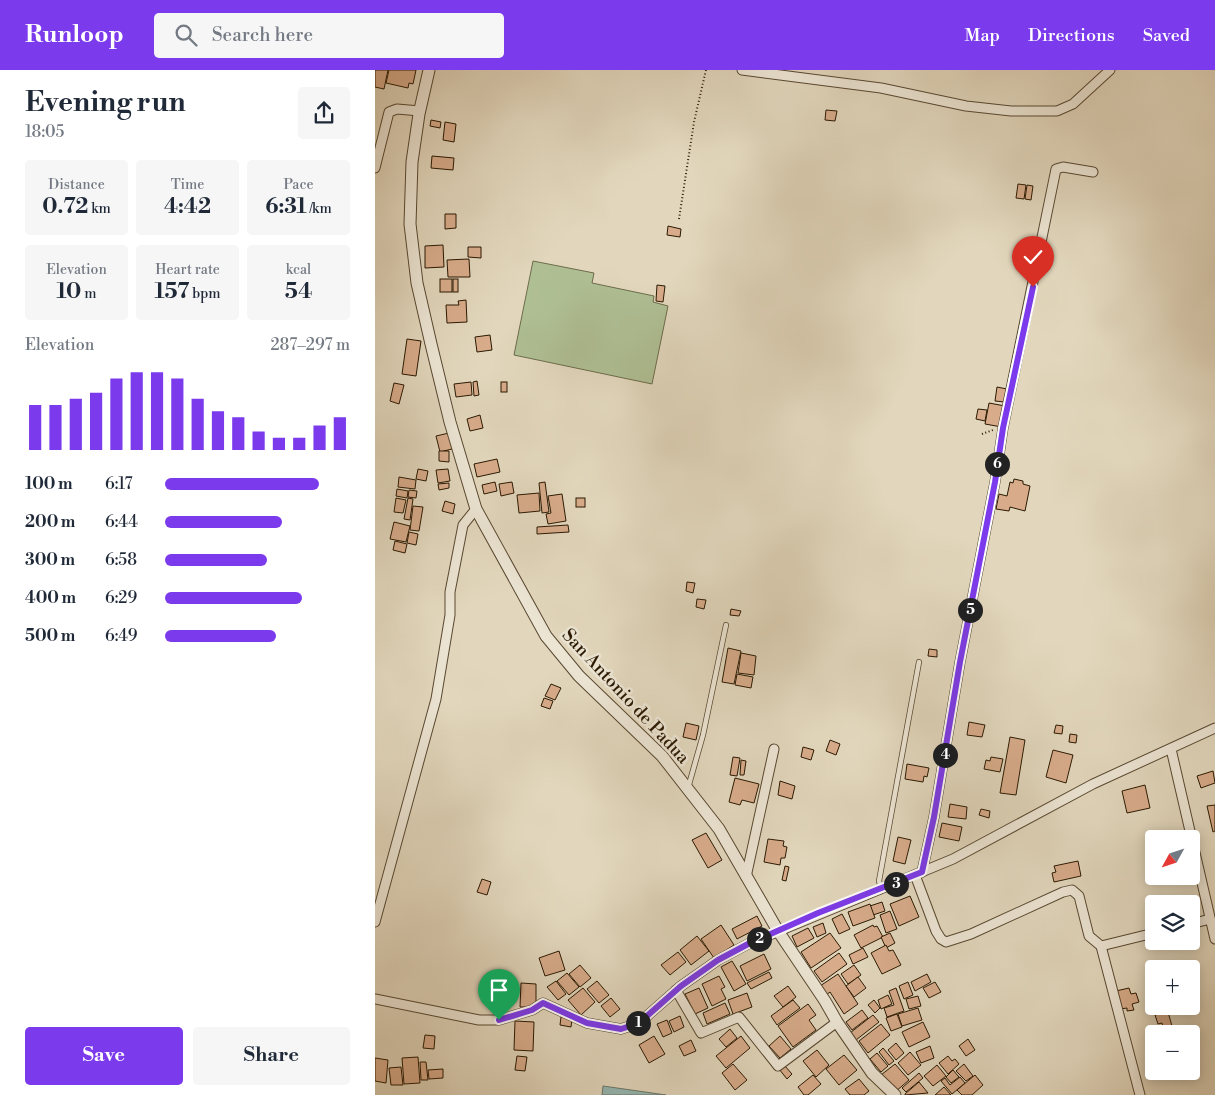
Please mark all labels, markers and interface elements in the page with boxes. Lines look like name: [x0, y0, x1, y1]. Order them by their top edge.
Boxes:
search box: [154, 13, 504, 58]
text: Runloop: [25, 20, 124, 50]
icon: search: [172, 21, 200, 49]
text: Search here: [212, 23, 313, 47]
text: Map: [964, 24, 1000, 47]
text: Directions: [1028, 24, 1115, 47]
text: Saved: [1143, 24, 1190, 47]
text: Evening run: [25, 85, 186, 120]
button: share: [298, 87, 350, 139]
text: 18:05: [25, 122, 64, 142]
text: Distance: [48, 176, 105, 194]
text: Time: [171, 176, 204, 194]
text: Pace: [283, 176, 314, 194]
text: 0.72: [42, 194, 88, 220]
text: 4:42: [164, 194, 211, 220]
text: 6:31: [265, 194, 307, 220]
text: km: [88, 200, 111, 218]
text: /km: [307, 200, 332, 218]
pin: [1012, 236, 1054, 287]
icon: check: [1019, 243, 1047, 271]
text: Elevation: [46, 261, 107, 279]
text: Heart rate: [155, 261, 220, 279]
text: kcal: [286, 261, 311, 279]
text: 10: [57, 279, 81, 305]
text: 157: [154, 279, 189, 305]
text: 54: [285, 279, 312, 305]
text: m: [81, 285, 96, 303]
text: bpm: [189, 285, 221, 303]
text: Elevation: [25, 335, 94, 355]
text: 287–297 m: [270, 335, 350, 355]
pin: 6: [985, 452, 1009, 476]
text: 6: [993, 455, 1002, 473]
text: 100 m: [25, 474, 73, 494]
text: 6:17: [105, 474, 132, 494]
text: 200 m: [25, 512, 75, 532]
text: 6:44: [105, 512, 138, 532]
text: 300 m: [25, 550, 75, 570]
text: 6:58: [105, 550, 137, 570]
text: 400 m: [25, 588, 76, 608]
text: 6:29: [105, 588, 137, 608]
pin: 5: [957, 598, 983, 622]
text: 5: [966, 601, 975, 619]
street label: San Antonio de Padua: [557, 624, 695, 769]
text: 500 m: [25, 626, 75, 646]
text: 6:49: [105, 626, 138, 646]
pin: 4: [933, 742, 957, 768]
text: 4: [941, 746, 950, 764]
north arrow: [1145, 830, 1200, 885]
map controls: [1145, 830, 1200, 1080]
pin: 3: [883, 872, 909, 896]
text: 3: [892, 875, 901, 893]
button: layers: [1145, 895, 1200, 950]
pin: 2: [747, 926, 771, 952]
text: 2: [755, 930, 764, 948]
button: +: [1145, 960, 1200, 1015]
pin: [478, 969, 520, 1020]
icon: arrive: [485, 976, 513, 1004]
pin: 1: [625, 1010, 651, 1036]
text: 1: [635, 1014, 642, 1032]
button: −: [1145, 1025, 1200, 1080]
button: Save: [25, 1027, 183, 1085]
button: Share: [193, 1027, 350, 1085]

